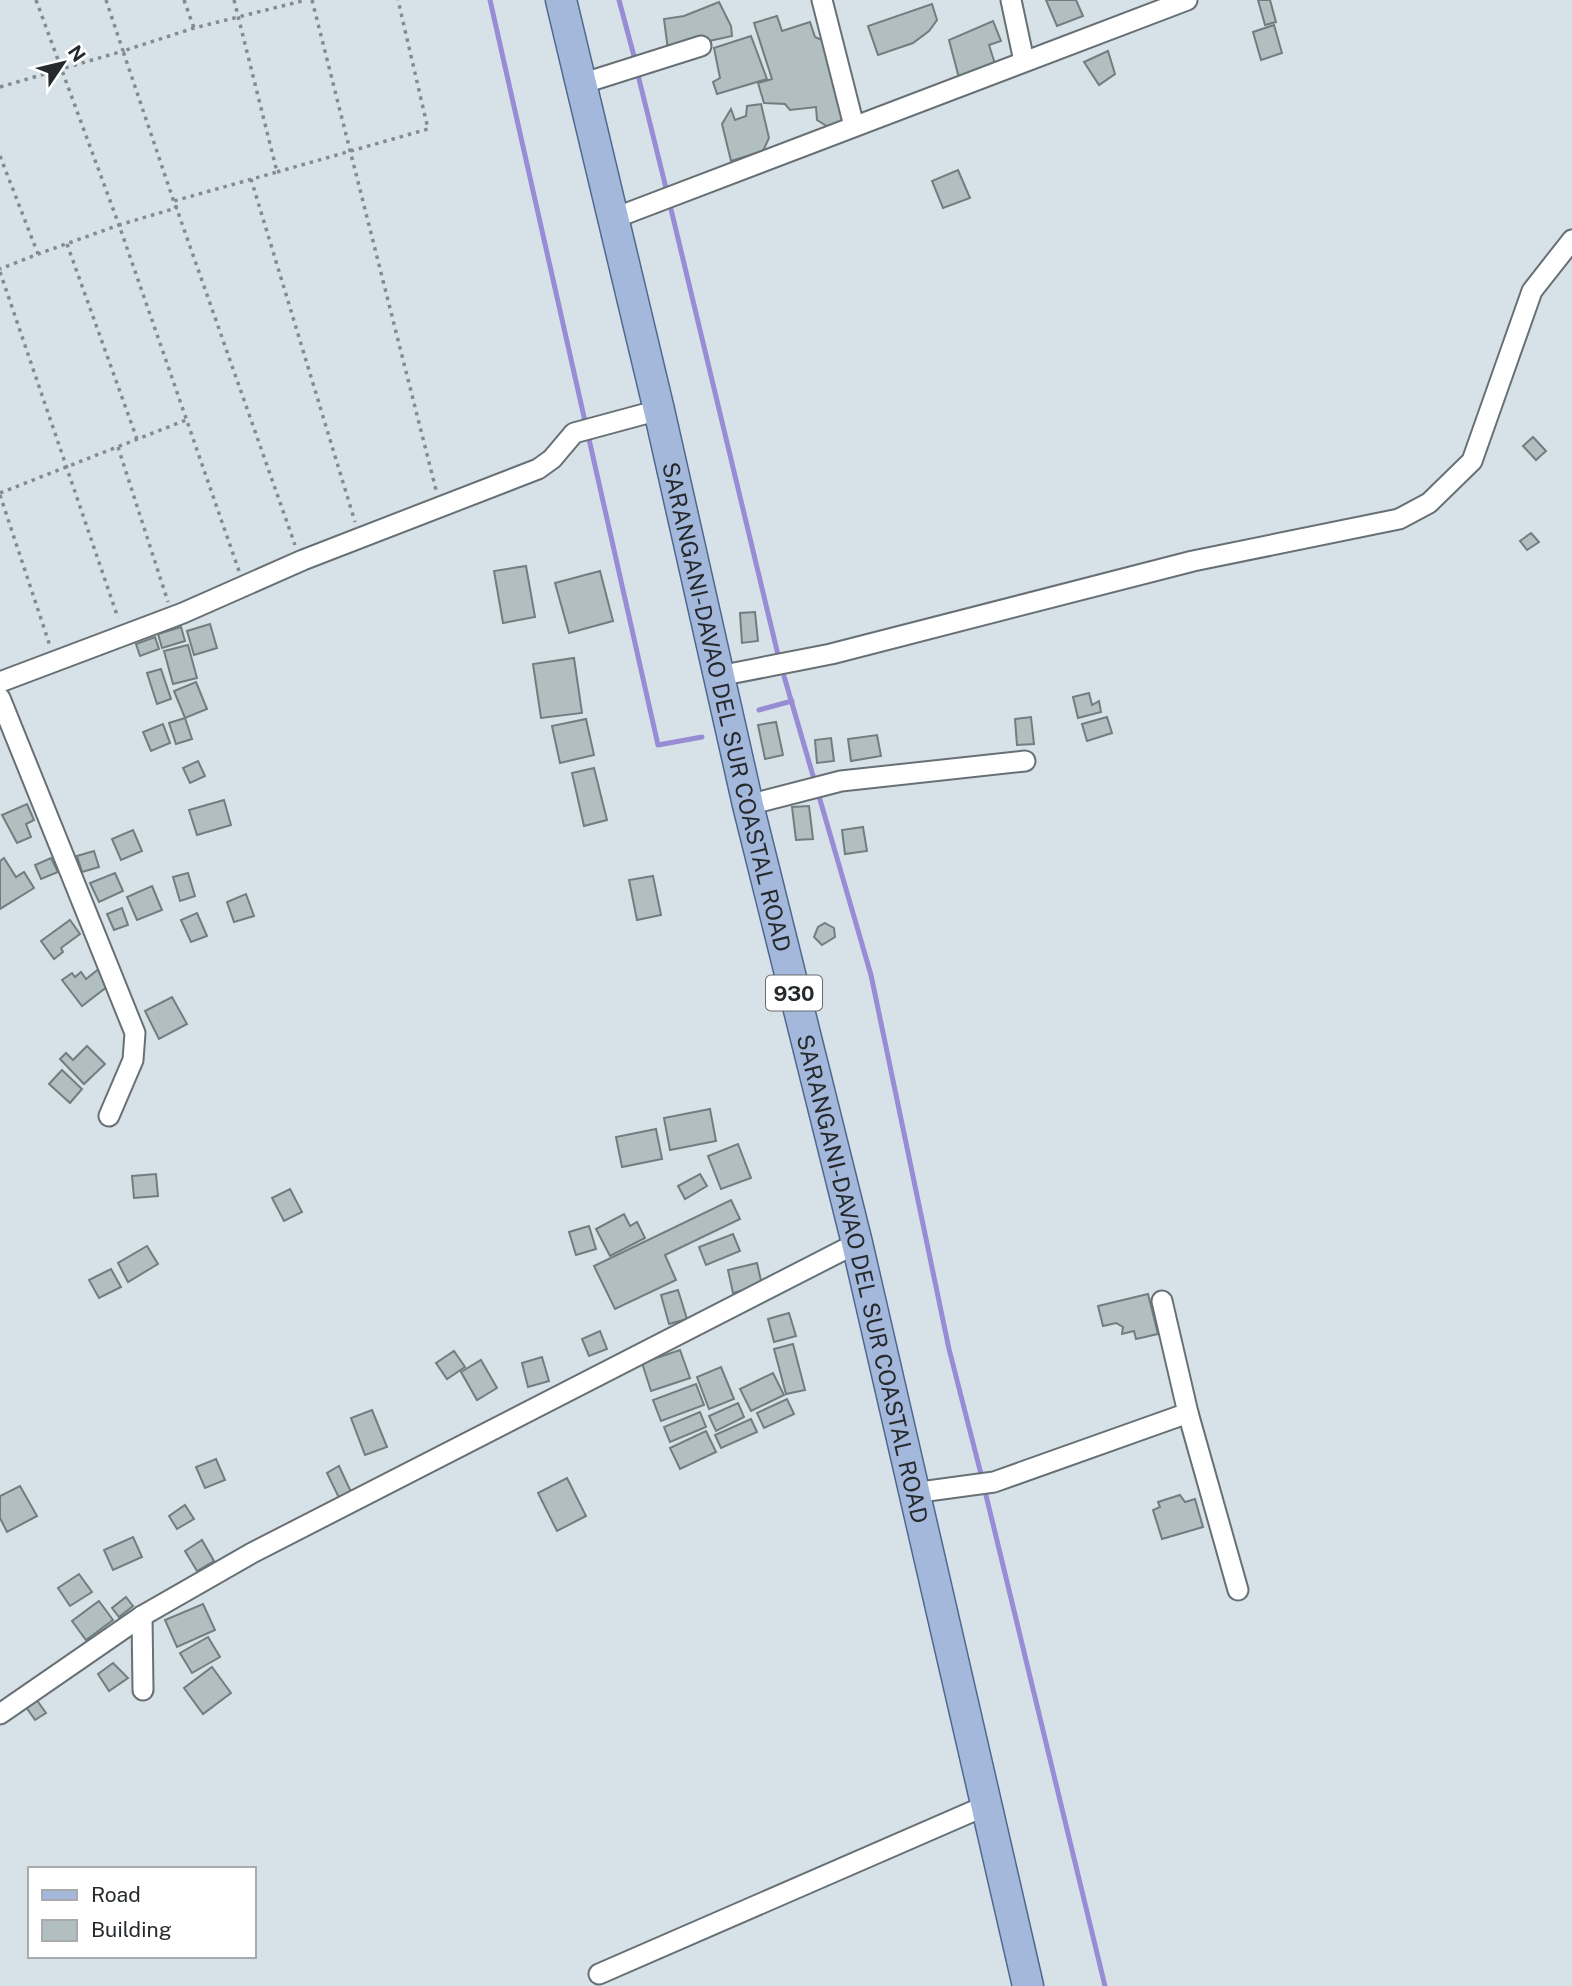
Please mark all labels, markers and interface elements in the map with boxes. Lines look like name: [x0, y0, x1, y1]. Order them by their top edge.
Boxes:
north arrow: [28, 28, 98, 98]
text: N: [64, 41, 90, 66]
street label: SARANGANI-DAVAO DEL SUR COASTAL ROAD: [658, 459, 797, 954]
road number: 930: [766, 976, 822, 1010]
street label: SARANGANI-DAVAO DEL SUR COASTAL ROAD: [792, 1031, 935, 1526]
legend: [28, 1867, 256, 1958]
text: Road: [91, 1882, 141, 1907]
text: Building: [91, 1917, 172, 1942]

